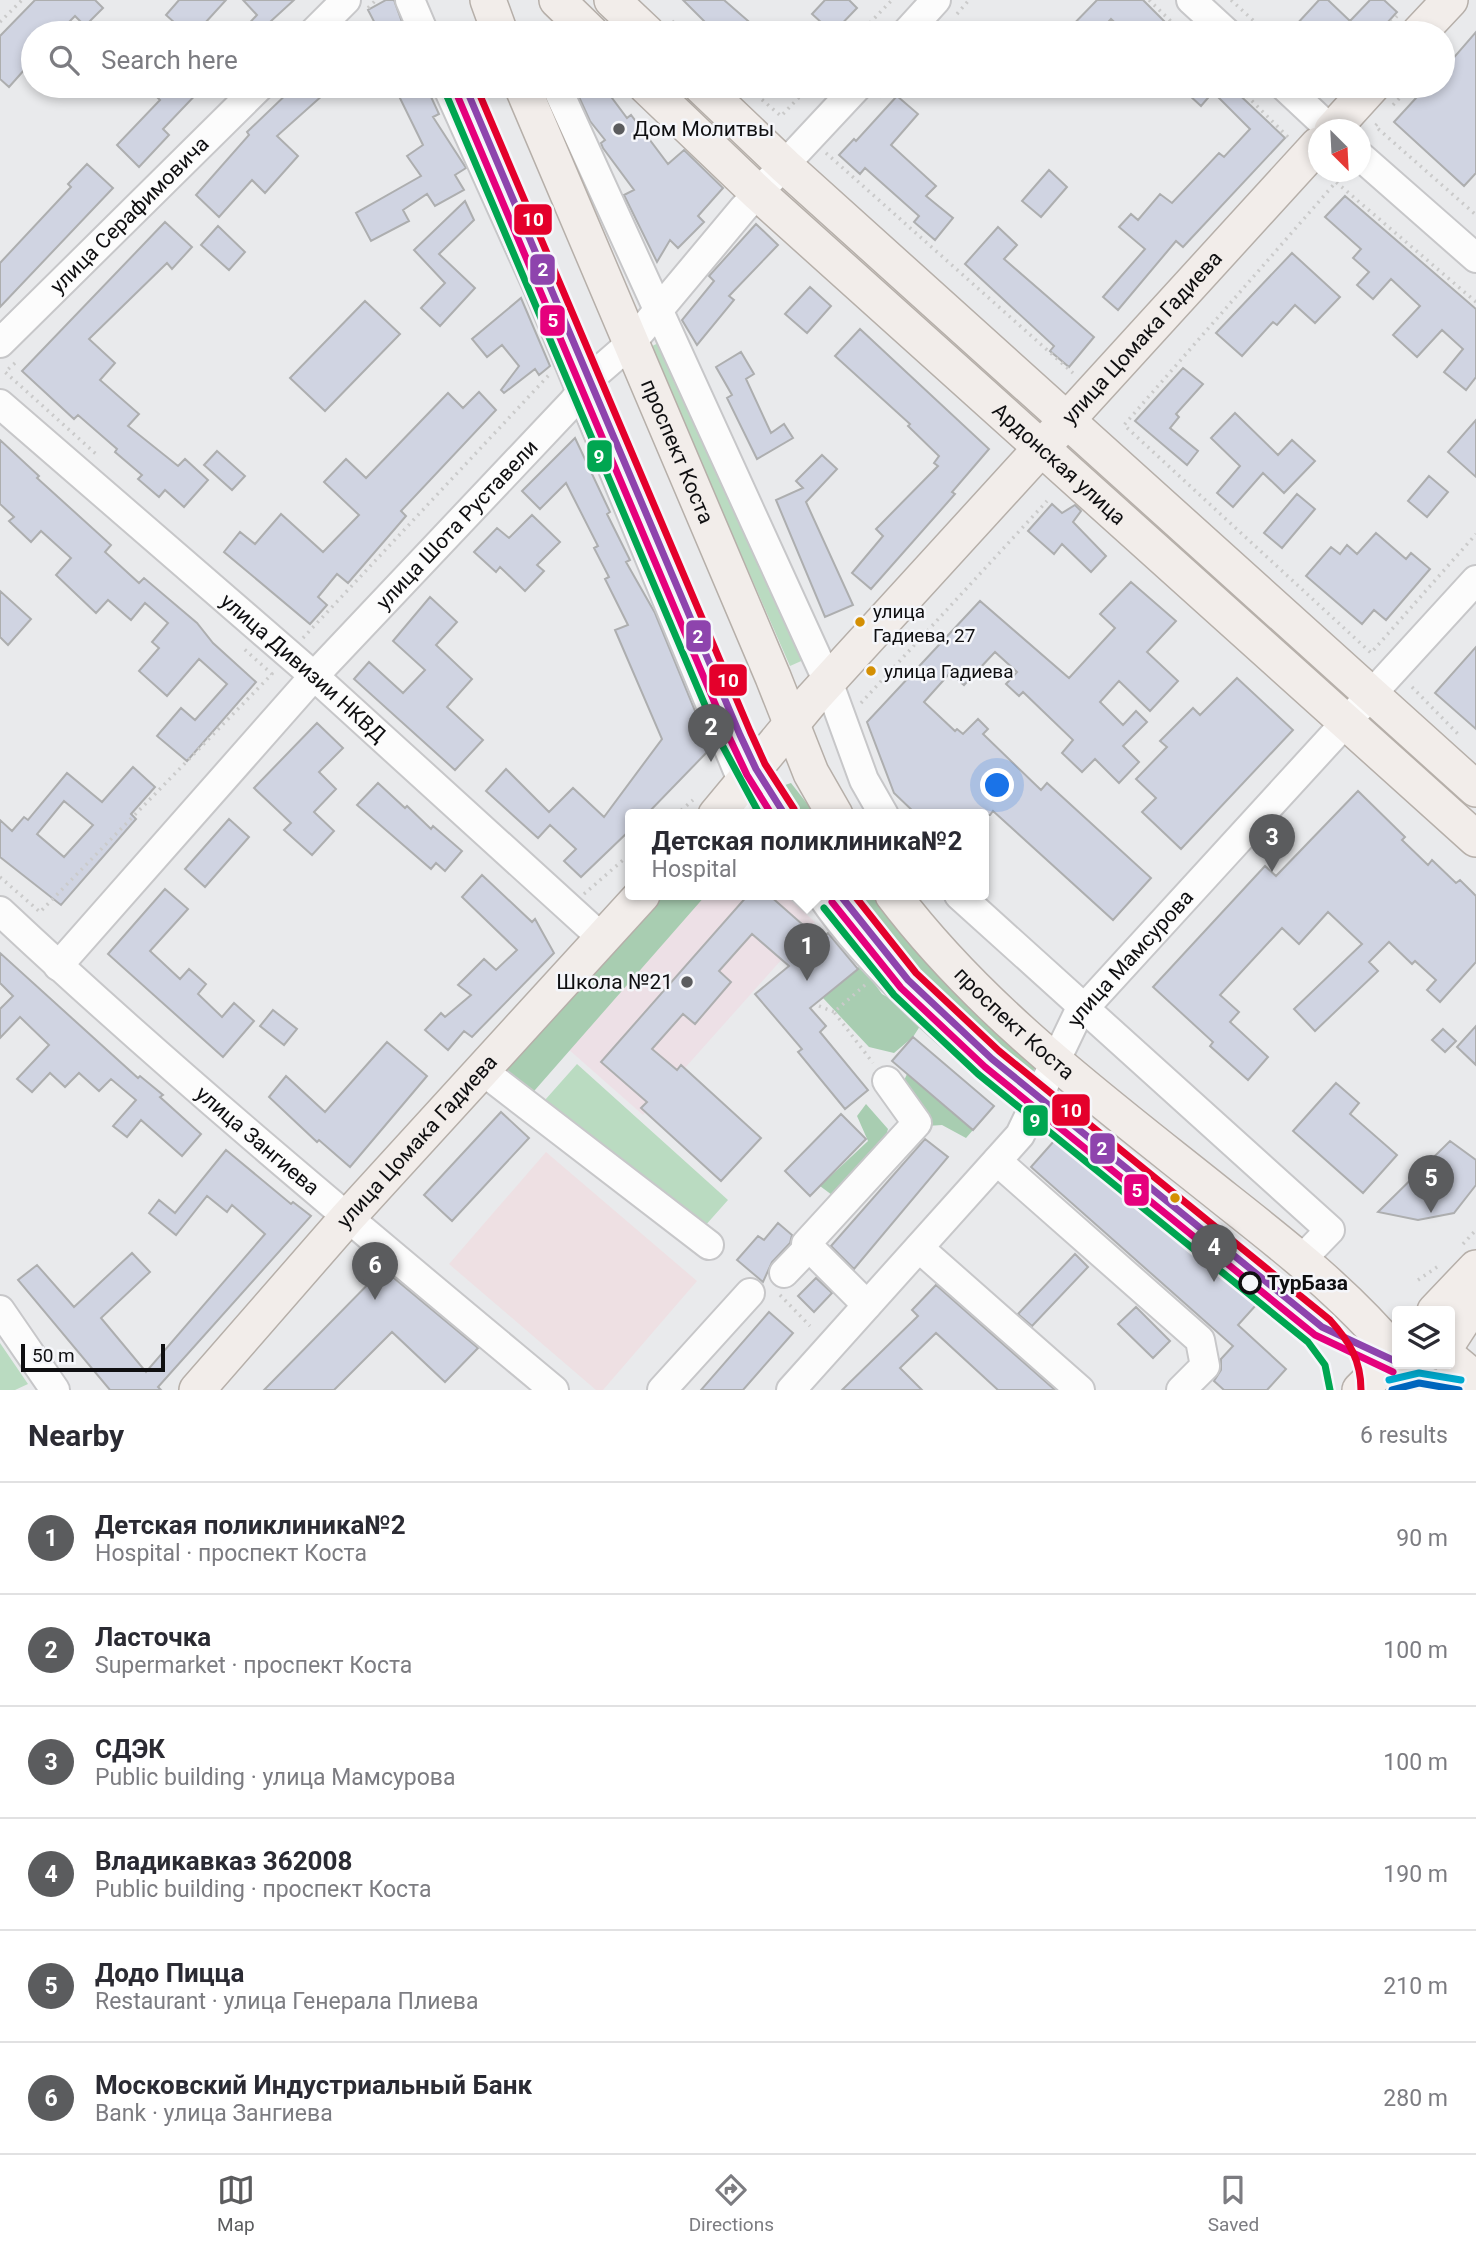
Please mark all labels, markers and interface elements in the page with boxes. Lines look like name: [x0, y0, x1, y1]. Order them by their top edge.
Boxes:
search box: [21, 21, 1455, 98]
icon: search: [45, 41, 83, 79]
text: Search here: [101, 45, 238, 75]
place label: Дом Молитвы: [633, 117, 774, 141]
north arrow: [1308, 119, 1371, 182]
marker: Дом Молитвы: [611, 121, 627, 137]
street label: улица Серафимовича: [45, 132, 214, 298]
line badge: 10: [513, 203, 553, 236]
text: 10: [522, 208, 544, 231]
street label: улица Цомака Гадиева: [1057, 246, 1227, 429]
line badge: 2: [529, 253, 556, 286]
text: 2: [538, 258, 549, 281]
line badge: 5: [539, 304, 566, 337]
text: 5: [548, 309, 559, 332]
street label: проспект Коста: [636, 376, 718, 527]
street label: Ардонская улица: [988, 398, 1130, 530]
street label: улица Шота Руставели: [371, 435, 543, 614]
line badge: 9: [586, 439, 613, 473]
text: 9: [594, 445, 604, 468]
street label: улица Дивизии НКВД: [216, 589, 391, 747]
place label: улица Гадиева, 27: [873, 600, 975, 647]
marker: улица Гадиева, 27: [853, 615, 867, 629]
line badge: 2: [685, 619, 712, 653]
text: 2: [693, 625, 704, 648]
place label: улица Гадиева: [884, 660, 1014, 683]
line badge: 10: [708, 663, 748, 697]
marker: улица Гадиева: [864, 664, 878, 678]
text: 10: [717, 669, 739, 692]
pin: 2: [688, 704, 734, 762]
your location: [980, 768, 1014, 802]
popup: [625, 809, 989, 900]
pin: 3: [1249, 814, 1295, 872]
text: Детская поликлиника№2: [652, 826, 962, 856]
text: Hospital: [652, 856, 737, 883]
street label: улица Мамсурова: [1062, 885, 1198, 1030]
pin: 1: [784, 923, 830, 981]
street label: проспект Коста: [949, 962, 1079, 1085]
place label: Школа №21: [556, 970, 673, 994]
marker: Школа №21: [679, 974, 695, 990]
street label: улица Цомака Гадиева: [332, 1050, 502, 1233]
street label: улица Зангиева: [191, 1081, 324, 1200]
line badge: 10: [1051, 1093, 1091, 1127]
text: 10: [1060, 1099, 1082, 1122]
line badge: 9: [1022, 1104, 1049, 1137]
text: 9: [1030, 1109, 1040, 1132]
line badge: 2: [1089, 1132, 1116, 1165]
text: 2: [1097, 1137, 1108, 1160]
pin: 5: [1408, 1155, 1454, 1213]
line badge: 5: [1123, 1173, 1150, 1207]
text: 5: [1132, 1179, 1143, 1202]
unlabelled marker: [1168, 1191, 1182, 1205]
pin: 4: [1191, 1224, 1237, 1282]
pin: 6: [352, 1242, 398, 1300]
place label: ТурБаза: [1267, 1271, 1348, 1295]
marker: ТурБаза: [1239, 1272, 1261, 1294]
map controls: [1392, 1306, 1455, 1369]
button: layers: [1392, 1306, 1455, 1369]
scale bar: [21, 1341, 164, 1373]
text: 50 m: [32, 1344, 75, 1367]
text: Nearby: [28, 1418, 124, 1453]
text: 6 results: [1360, 1422, 1448, 1449]
text: Детская поликлиника№2: [95, 1510, 406, 1540]
text: 1: [44, 1525, 58, 1552]
text: 90 m: [1396, 1525, 1448, 1552]
text: Hospital · проспект Коста: [95, 1540, 367, 1567]
text: Ласточка: [95, 1622, 211, 1652]
text: 2: [44, 1637, 58, 1664]
text: 100 m: [1383, 1637, 1448, 1664]
text: Supermarket · проспект Коста: [95, 1652, 412, 1679]
text: СДЭК: [95, 1734, 165, 1764]
text: 3: [44, 1749, 58, 1776]
text: 100 m: [1383, 1749, 1448, 1776]
text: Public building · улица Мамсурова: [95, 1764, 456, 1791]
text: Владикавказ 362008: [95, 1846, 352, 1876]
text: 4: [44, 1861, 58, 1888]
text: 190 m: [1383, 1861, 1448, 1888]
text: Public building · проспект Коста: [95, 1876, 431, 1903]
text: Додо Пицца: [95, 1958, 244, 1988]
text: 5: [44, 1973, 58, 2000]
text: 210 m: [1383, 1973, 1448, 2000]
text: Restaurant · улица Генерала Плиева: [95, 1988, 478, 2015]
text: Московский Индустриальный Банк: [95, 2070, 532, 2100]
text: 6: [44, 2085, 58, 2112]
text: 280 m: [1383, 2085, 1448, 2112]
text: Bank · улица Зангиева: [95, 2100, 333, 2127]
tab: Map: [217, 2171, 255, 2236]
tab: Directions: [689, 2171, 774, 2236]
tab: Saved: [1208, 2171, 1259, 2236]

